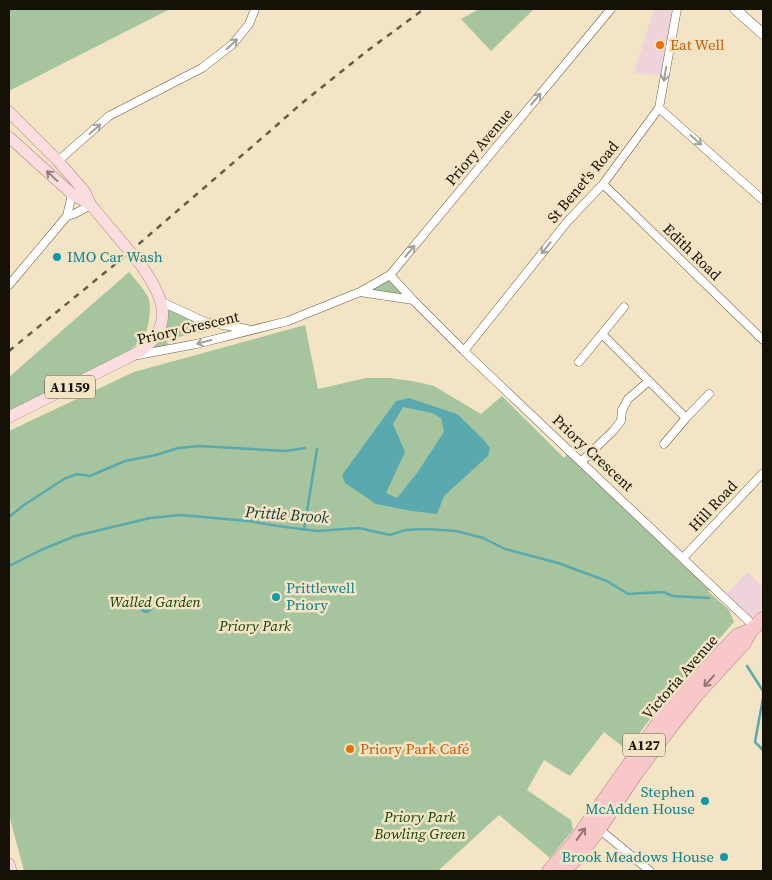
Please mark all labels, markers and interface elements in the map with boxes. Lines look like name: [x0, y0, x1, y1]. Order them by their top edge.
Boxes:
place label: Eat Well: [670, 34, 725, 55]
one-way arrow: [225, 38, 238, 50]
marker: Eat Well: [654, 39, 666, 51]
one-way arrow: [659, 65, 669, 81]
one-way arrow: [531, 93, 542, 106]
street label: Priory Avenue: [440, 103, 517, 190]
one-way arrow: [88, 123, 101, 135]
one-way arrow: [689, 134, 702, 146]
street label: St Benet's Road: [542, 136, 623, 227]
one-way arrow: [46, 170, 59, 182]
street label: Edith Road: [659, 219, 726, 285]
one-way arrow: [541, 242, 552, 255]
one-way arrow: [405, 245, 416, 258]
place label: IMO Car Wash: [67, 246, 163, 267]
marker: IMO Car Wash: [51, 251, 63, 263]
street label: Priory Crescent: [135, 306, 241, 349]
one-way arrow: [196, 338, 212, 347]
road number: A1159: [45, 376, 95, 398]
street label: Priory Crescent: [548, 409, 639, 496]
street label: Hill Road: [684, 475, 742, 536]
water label: Prittle Brook: [243, 500, 330, 528]
place label: Prittlewell Priory: [286, 577, 355, 615]
park label: Walled Garden: [109, 591, 201, 612]
marker: Prittlewell Priory: [270, 591, 282, 603]
park label: Priory Park: [218, 615, 292, 636]
street label: Victoria Avenue: [637, 630, 722, 723]
one-way arrow: [704, 674, 715, 687]
road number: A127: [623, 734, 665, 756]
place label: Priory Park Café: [360, 738, 470, 759]
marker: Priory Park Café: [344, 743, 356, 755]
place label: Stephen McAdden House: [585, 781, 695, 819]
marker: Stephen McAdden House: [699, 795, 711, 807]
park label: Priory Park Bowling Green: [373, 806, 466, 844]
one-way arrow: [575, 828, 586, 842]
place label: Brook Meadows House: [561, 846, 714, 867]
marker: Brook Meadows House: [718, 851, 730, 863]

